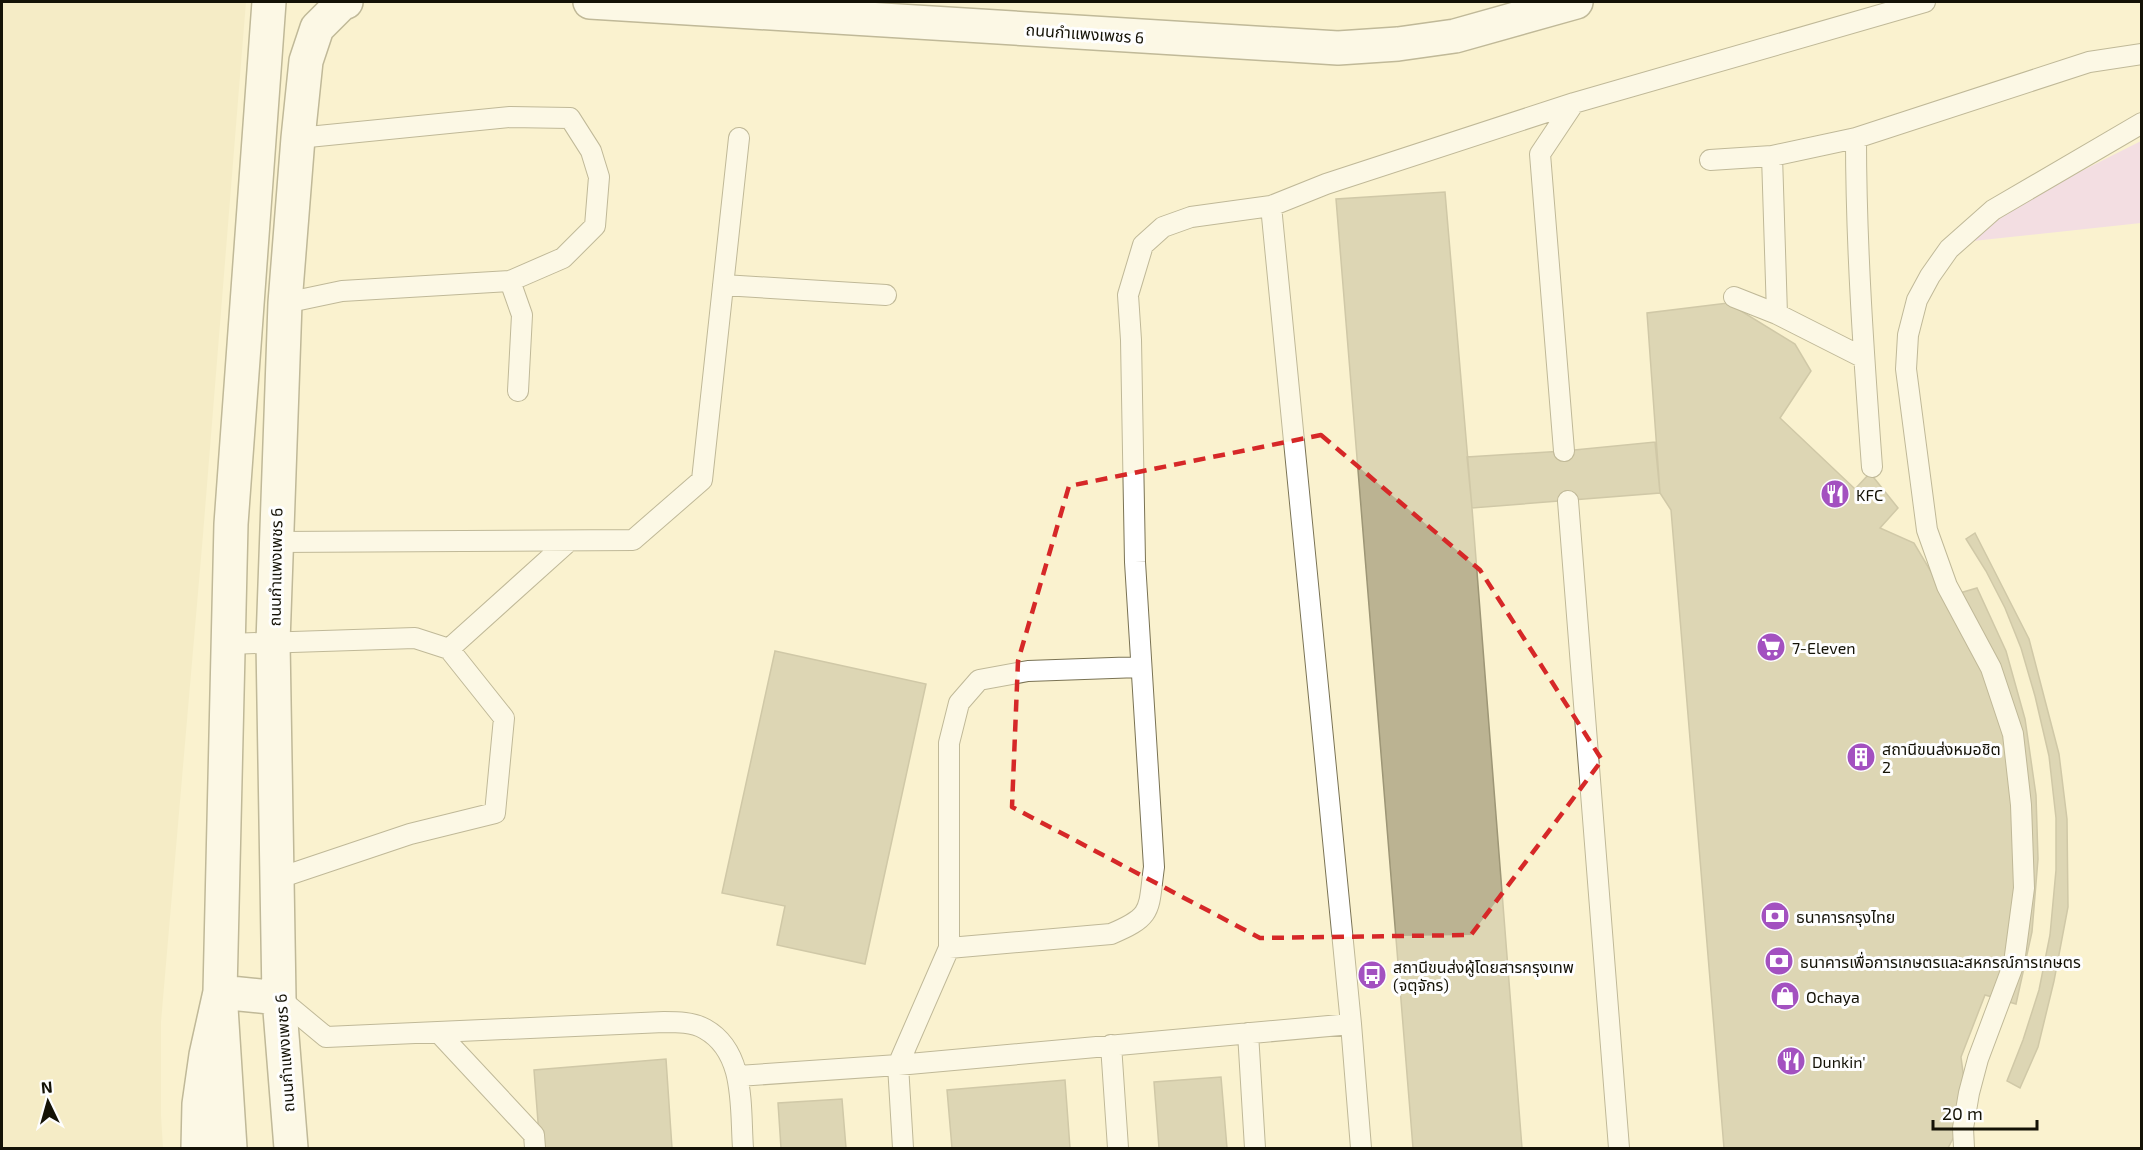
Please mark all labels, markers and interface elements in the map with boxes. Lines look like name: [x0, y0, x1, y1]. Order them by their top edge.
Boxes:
street label: ถนนกำแพงเพชร 6: [1025, 19, 1145, 47]
restaurant icon: KFC: [1819, 478, 1851, 510]
place label: KFC: [1856, 485, 1883, 504]
street label: ถนนกำแพงเพชร 6: [264, 507, 286, 627]
supermarket icon: 7-Eleven: [1755, 631, 1787, 663]
place label: 7-Eleven: [1792, 638, 1856, 657]
place label: สถานีขนส่งหมอชิต 2: [1882, 739, 2001, 776]
building icon: สถานีขนส่งหมอชิต 2: [1845, 741, 1877, 773]
bank icon: ธนาคารกรุงไทย: [1759, 900, 1791, 932]
place label: ธนาคารกรุงไทย: [1796, 907, 1895, 927]
bank icon: ธนาคารเพื่อการเกษตรและสหกรณ์การเกษตร: [1763, 945, 1795, 977]
place label: ธนาคารเพื่อการเกษตรและสหกรณ์การเกษตร: [1800, 951, 2081, 971]
place label: สถานีขนส่งผู้โดยสารกรุงเทพ (จตุจักร): [1393, 957, 1574, 995]
bus stop icon: สถานีขนส่งผู้โดยสารกรุงเทพ (จตุจักร): [1356, 959, 1388, 991]
shop icon: Ochaya: [1769, 980, 1801, 1012]
place label: Ochaya: [1806, 987, 1860, 1006]
street label: ถนนกำแพงเพชร 6: [270, 993, 298, 1113]
restaurant icon: Dunkin': [1775, 1045, 1807, 1077]
place label: Dunkin': [1812, 1052, 1866, 1071]
north arrow: [18, 1072, 78, 1132]
text: N: [40, 1077, 53, 1097]
scale bar: [1933, 1093, 2036, 1131]
text: 20 m: [1942, 1102, 1983, 1124]

